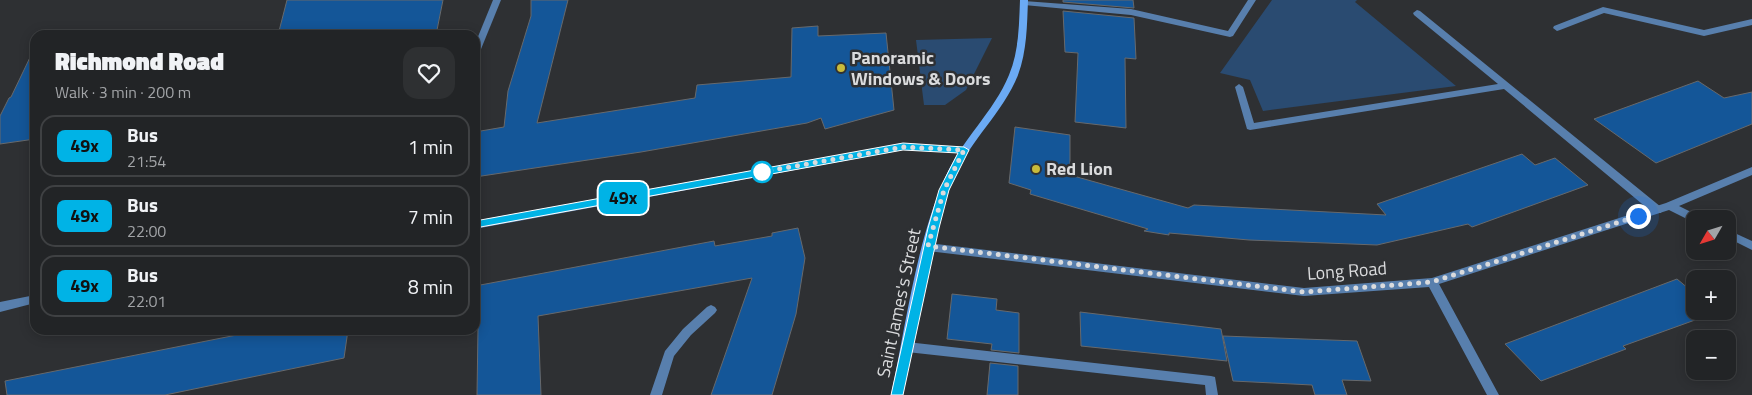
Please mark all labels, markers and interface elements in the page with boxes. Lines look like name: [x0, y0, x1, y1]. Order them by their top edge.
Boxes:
text: Richmond Road: [55, 43, 224, 79]
place label: Panoramic Windows & Doors: [851, 44, 991, 92]
button: heart: [403, 47, 455, 99]
marker: Panoramic Windows & Doors: [835, 62, 847, 74]
text: Walk · 3 min · 200 m: [55, 80, 191, 104]
text: Bus: [127, 120, 158, 149]
text: 49x: [70, 132, 99, 159]
text: 1 min: [408, 132, 453, 161]
text: 21:54: [127, 149, 166, 173]
place label: Red Lion: [1046, 155, 1113, 182]
unlabelled marker: [751, 161, 773, 183]
marker: Red Lion: [1030, 163, 1042, 175]
line badge: 49x: [594, 182, 652, 214]
text: 49x: [609, 184, 637, 211]
text: Bus: [127, 190, 158, 219]
text: 49x: [70, 202, 99, 229]
text: 7 min: [408, 202, 453, 231]
your location: [1626, 204, 1651, 229]
north arrow: [1686, 210, 1736, 260]
map controls: [1686, 210, 1736, 380]
text: 22:00: [127, 219, 166, 243]
street label: Saint James's Street: [870, 225, 928, 380]
street label: Long Road: [1306, 254, 1388, 287]
text: Bus: [127, 260, 158, 289]
button: +: [1686, 270, 1736, 320]
text: 49x: [70, 272, 99, 299]
text: 8 min: [408, 272, 453, 301]
text: 22:01: [127, 289, 166, 313]
button: −: [1686, 330, 1736, 380]

